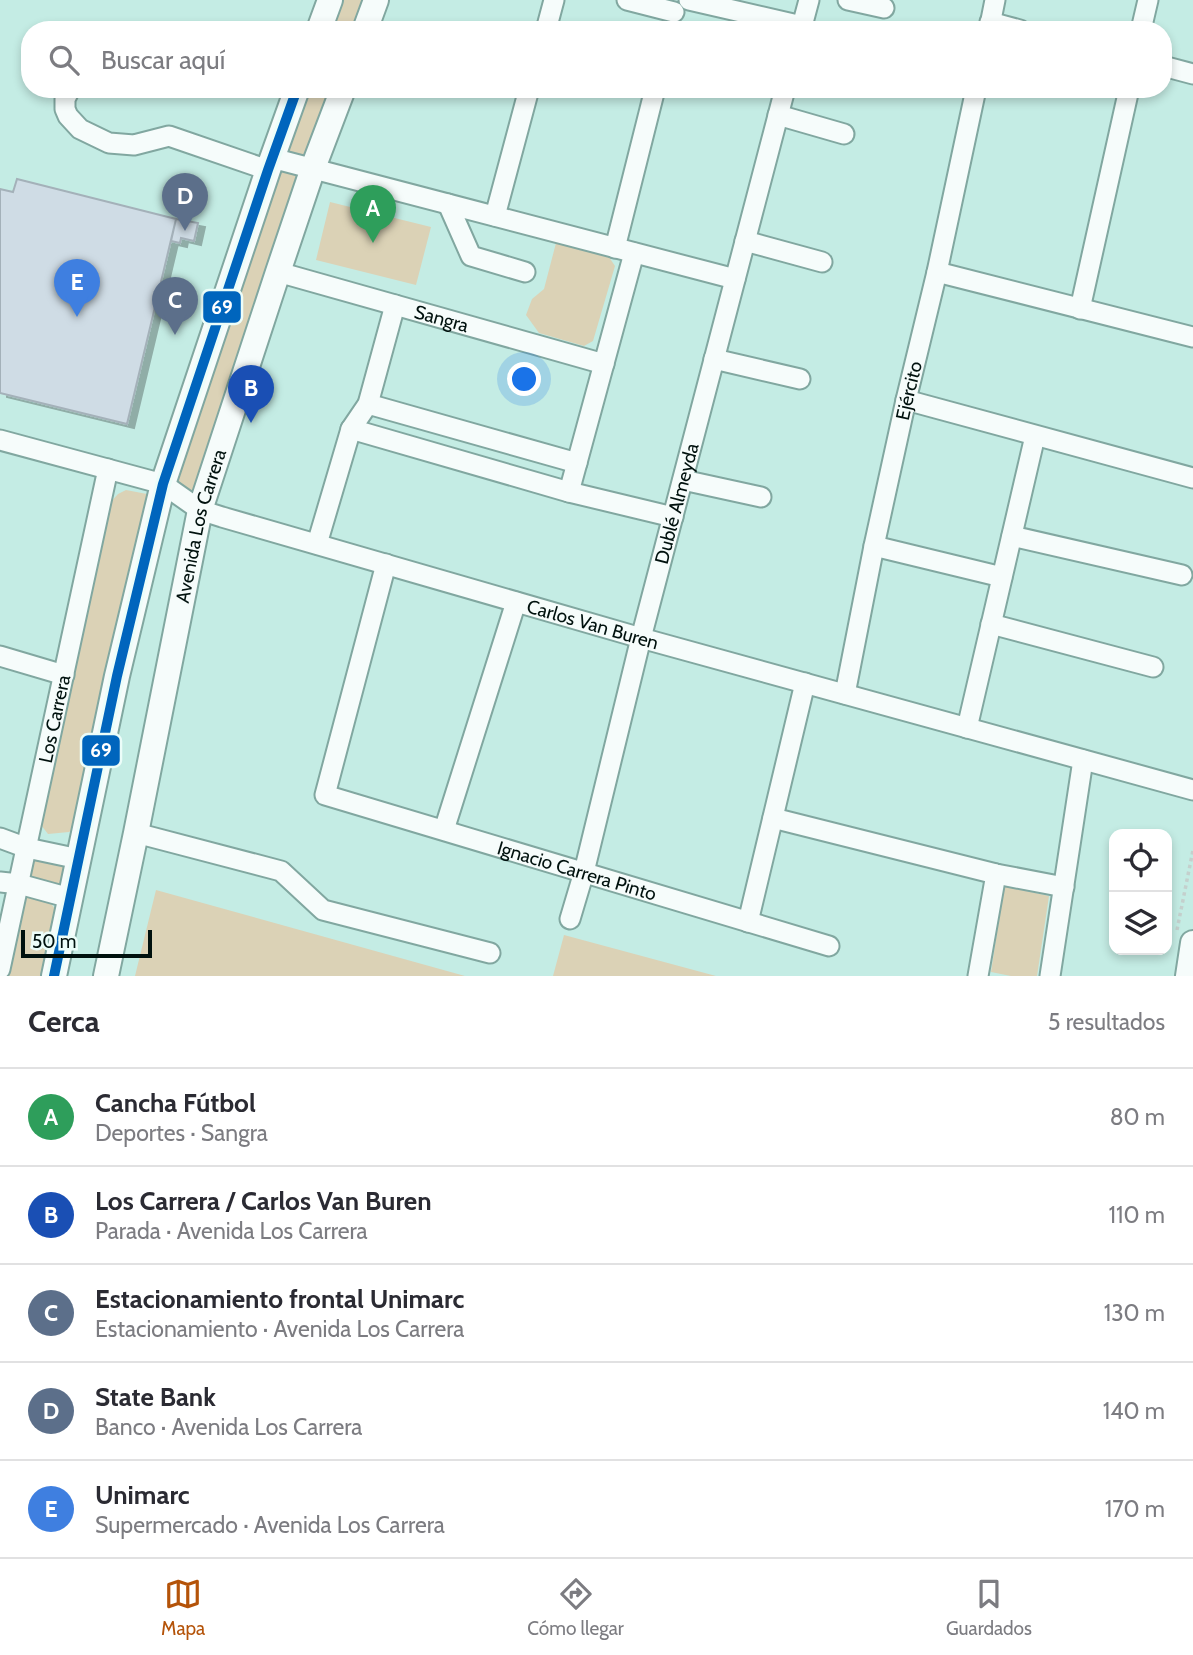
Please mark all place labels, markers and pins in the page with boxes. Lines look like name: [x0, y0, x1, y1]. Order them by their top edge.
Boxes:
pin: D: [162, 173, 208, 231]
pin: A: [350, 185, 396, 243]
pin: E: [54, 259, 100, 317]
pin: C: [152, 277, 198, 335]
pin: B: [228, 365, 274, 423]

